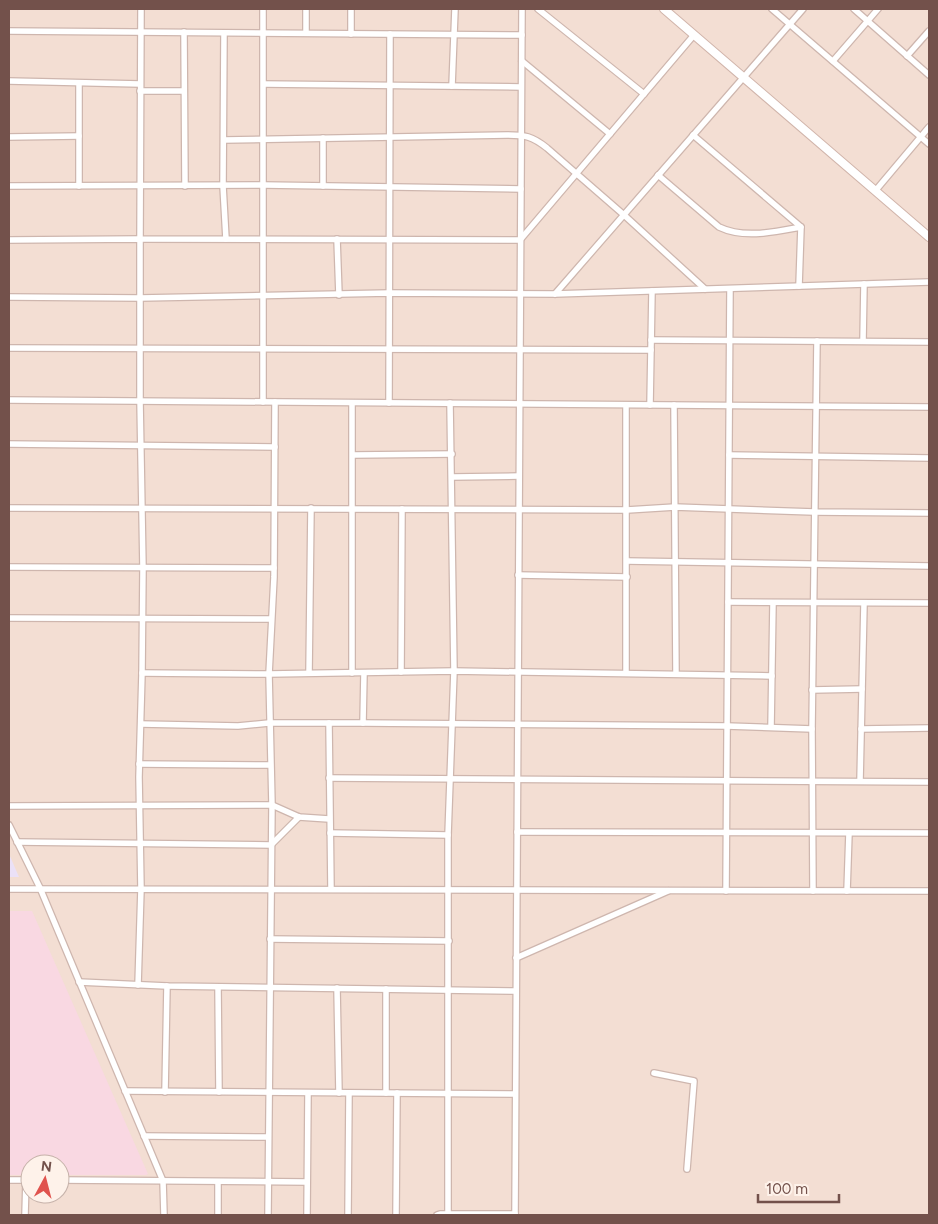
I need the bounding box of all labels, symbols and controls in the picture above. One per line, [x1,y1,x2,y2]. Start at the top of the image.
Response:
north arrow [20,1154,70,1204]
text: N [40,1157,53,1176]
scale bar [758,1172,839,1204]
text: 100 m [766,1180,808,1198]

